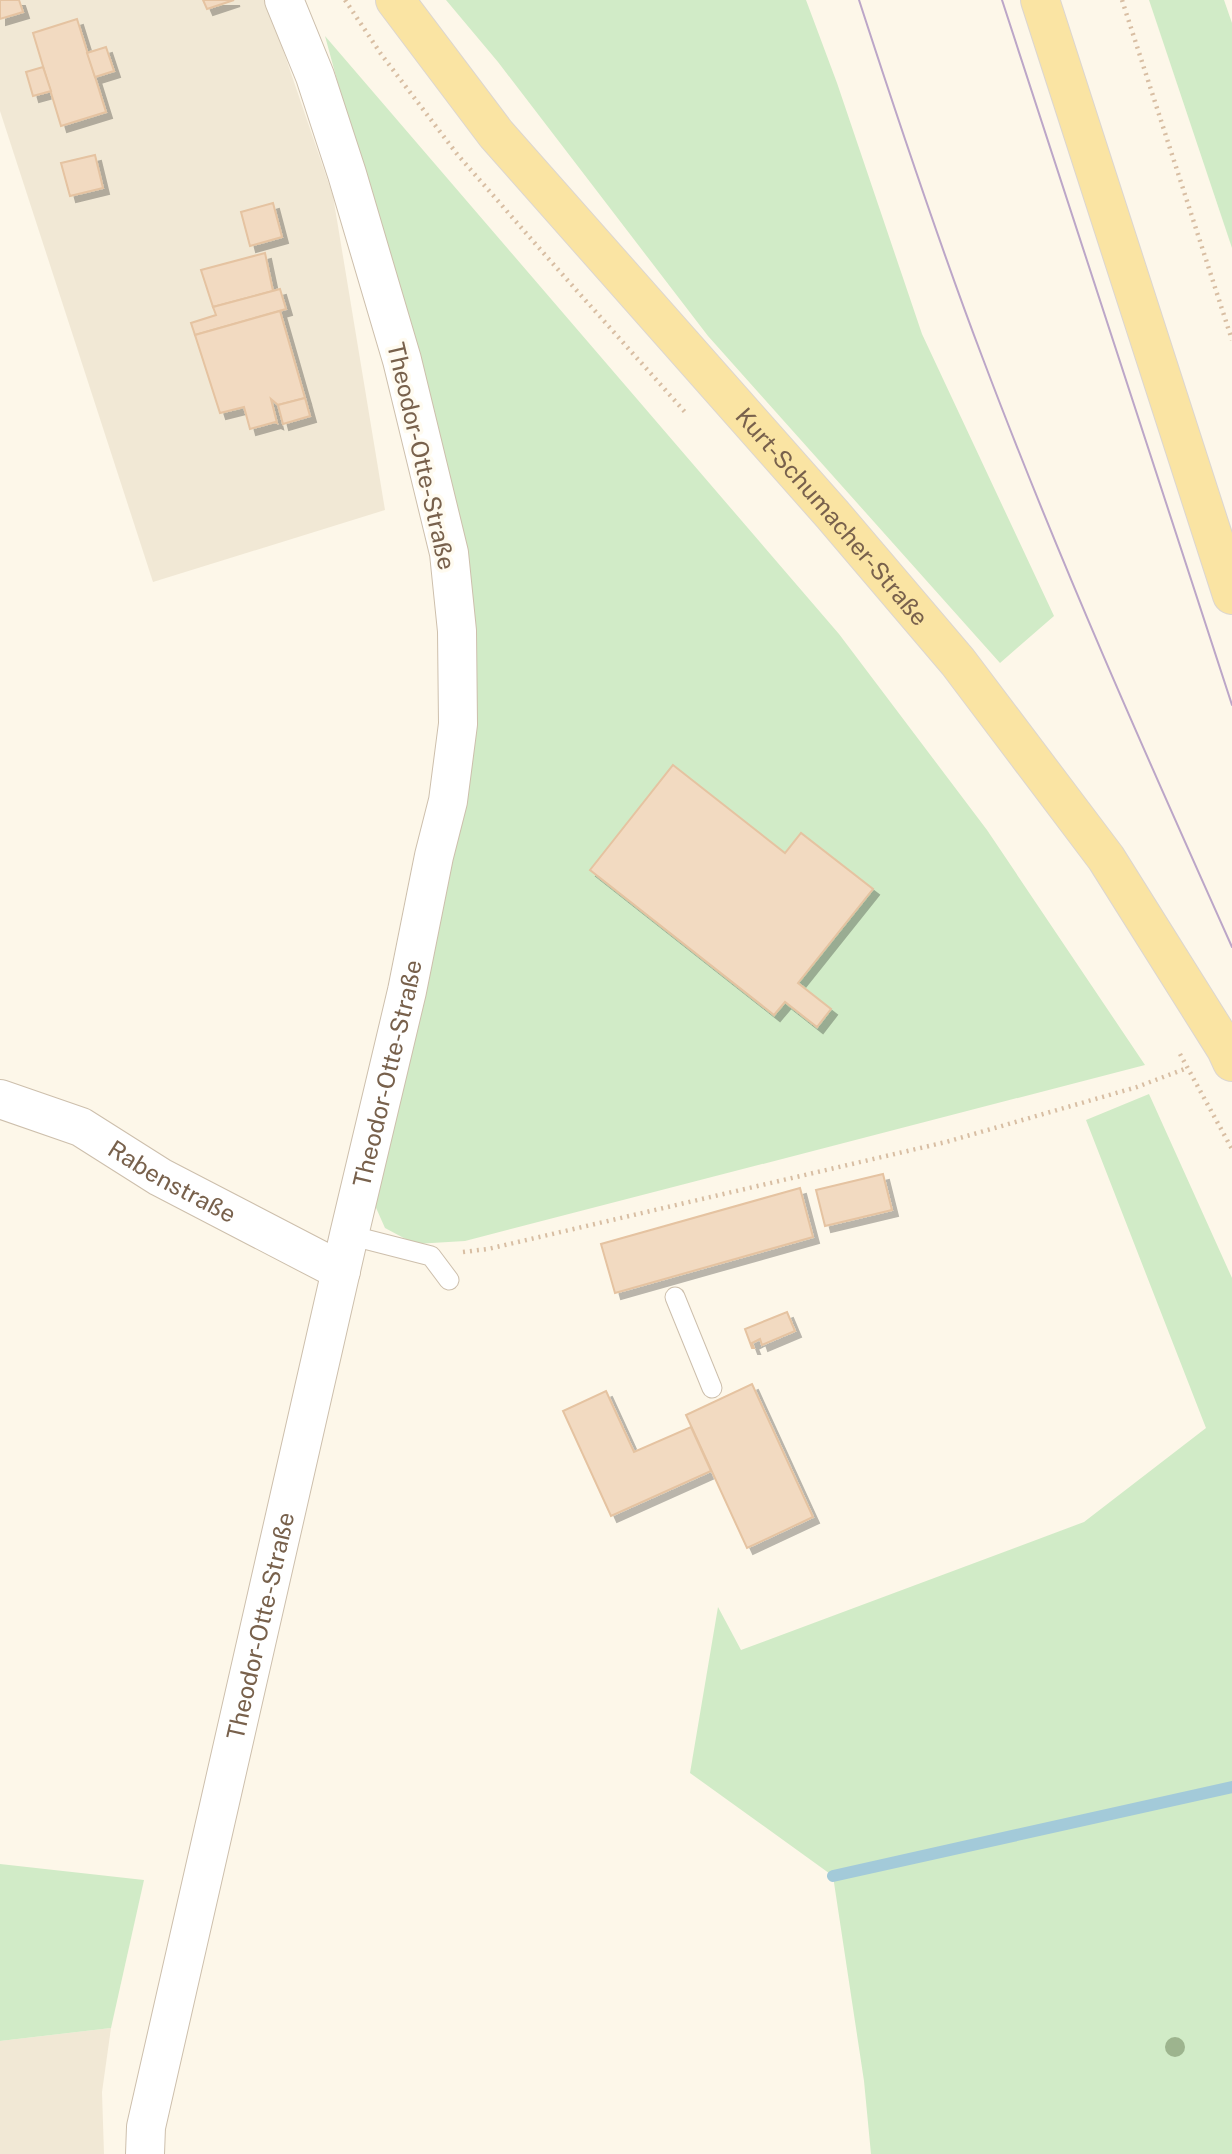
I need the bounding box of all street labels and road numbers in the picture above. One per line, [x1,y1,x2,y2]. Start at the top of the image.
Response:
street label: Theodor-Otte-Straße [382,340,462,572]
street label: Kurt-Schumacher-Straße [730,402,934,631]
street label: Theodor-Otte-Straße [347,957,427,1190]
street label: Rabenstraße [103,1134,241,1228]
street label: Theodor-Otte-Straße [221,1509,299,1742]

